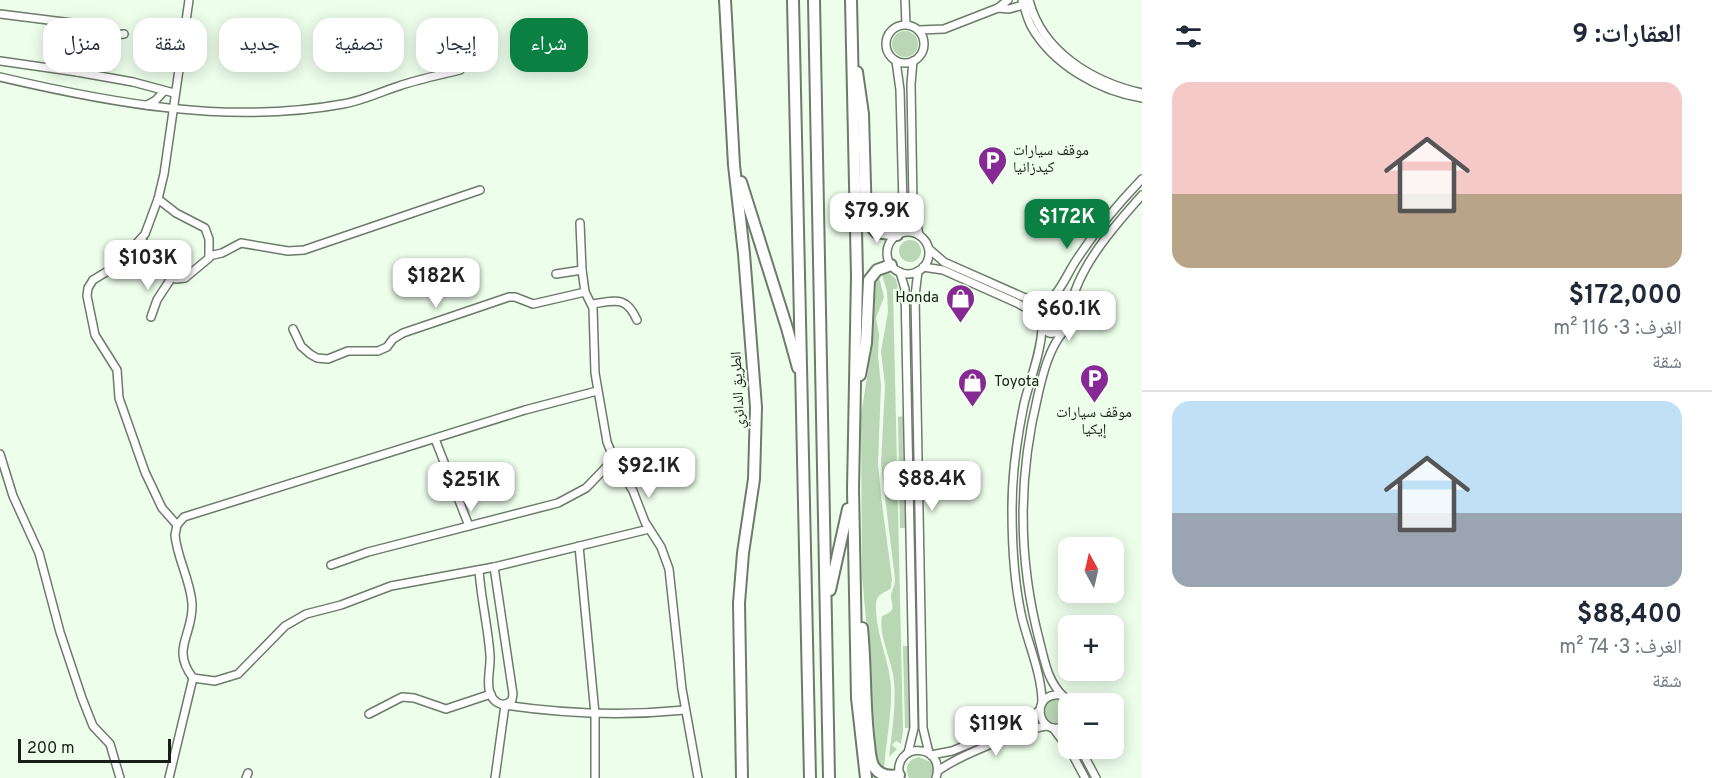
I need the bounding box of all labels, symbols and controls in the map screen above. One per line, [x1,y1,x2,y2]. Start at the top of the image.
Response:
chip: منزل [43,18,121,72]
chip: شقة [133,18,207,72]
chip: جديد [219,18,301,72]
chip: تصفية [313,18,404,72]
chip: إيجار [416,18,498,72]
chip: شراء [510,18,588,72]
text: العقارات: 9 [1572,19,1682,52]
icon: filters [1172,20,1205,53]
icon: home [1373,121,1481,229]
place label: موقف سيارات كيدزانيا [1013,142,1089,178]
parking icon: موقف سيارات كيدزانيا [976,144,1008,186]
pin: $79.9K [828,193,926,244]
text: $79.9K [844,199,910,225]
pin: $172K [1025,199,1109,250]
text: $172K [1039,205,1095,231]
pin: $103K [106,240,190,291]
text: $103K [118,246,178,272]
pin: $182K [394,258,478,309]
text: $182K [407,264,465,290]
text: $172,000 [1569,280,1682,313]
shop icon: Honda [944,282,976,324]
place label: Honda [895,289,939,308]
pin: $60.1K [1020,291,1118,342]
text: $60.1K [1037,297,1101,323]
text: الغرف: 3 · 116 m² [1553,316,1682,342]
text: شقة [1652,350,1682,376]
street label: الطريق الدائري [727,351,751,429]
parking icon: موقف سيارات إيكيا [1078,362,1110,404]
shop icon: Toyota [957,366,989,408]
place label: Toyota [994,373,1039,392]
place label: موقف سيارات إيكيا [1056,404,1132,440]
icon: home [1373,440,1481,548]
pin: $92.1K [600,448,698,499]
text: $92.1K [617,454,681,480]
pin: $88.4K [883,461,981,512]
pin: $251K [429,462,513,513]
text: $88.4K [898,467,966,493]
text: $251K [442,468,500,494]
north arrow [1058,537,1124,603]
map controls [1058,537,1124,759]
text: $88,400 [1577,599,1682,632]
button: + [1058,615,1124,681]
text: الغرف: 3 · 74 m² [1559,635,1682,661]
text: شقة [1652,669,1682,695]
button: − [1058,693,1124,759]
pin: $119K [954,706,1038,757]
text: $119K [969,712,1023,738]
scale bar [18,736,171,764]
text: 200 m [27,739,75,759]

